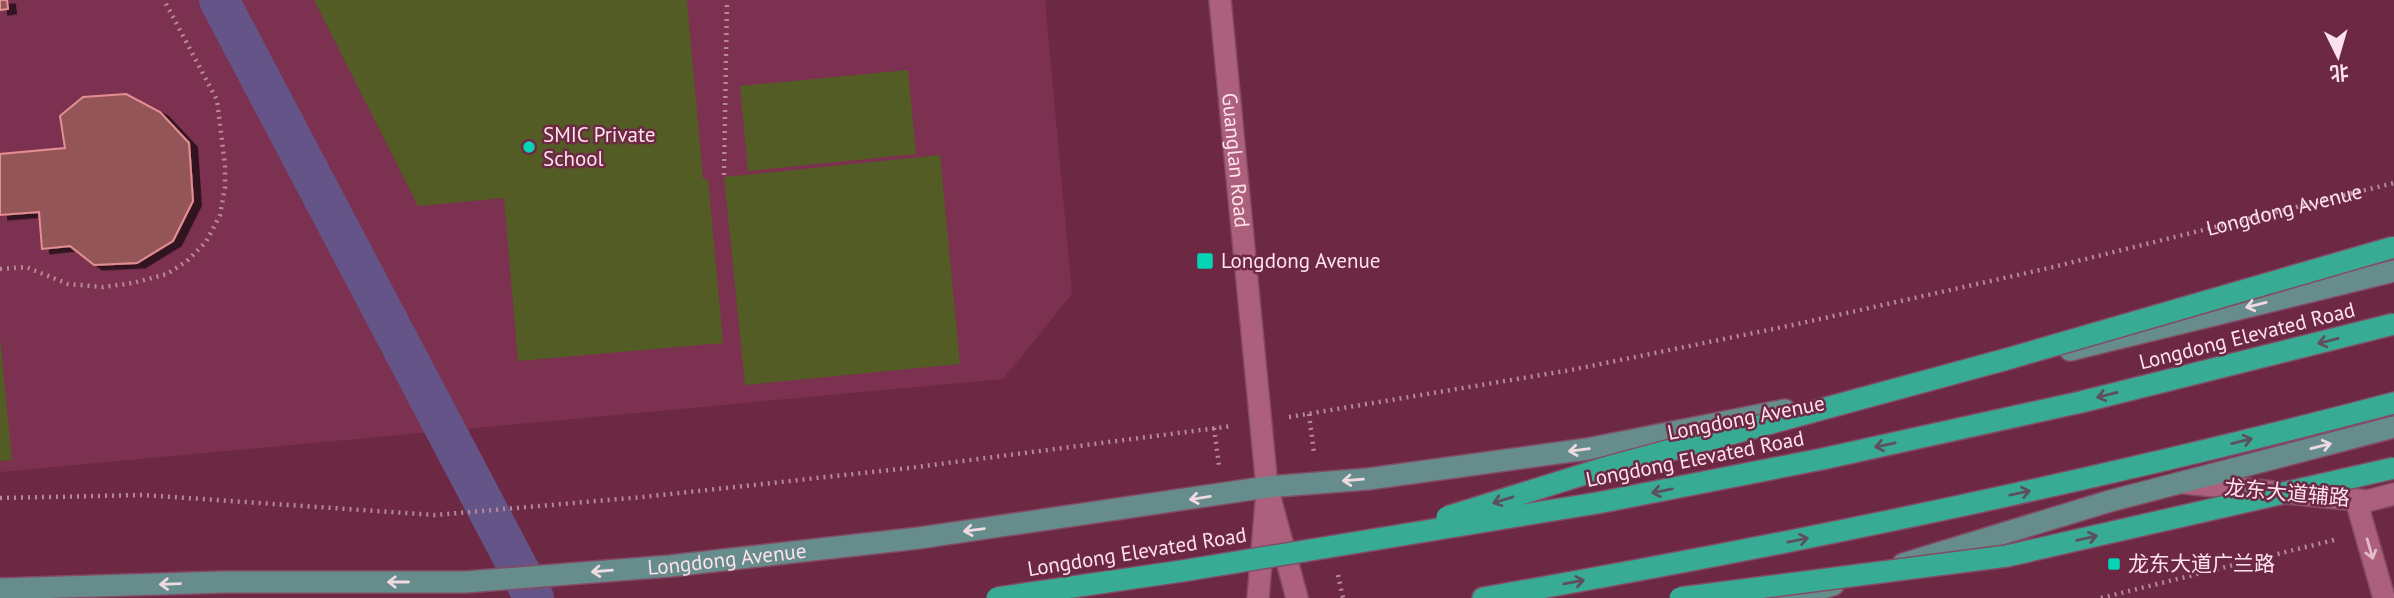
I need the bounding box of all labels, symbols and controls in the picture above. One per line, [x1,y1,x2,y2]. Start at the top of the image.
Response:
north arrow [2303,21,2373,91]
text: 北 [2329,60,2350,86]
street label: Guanglan Road [1216,91,1256,229]
place label: SMIC Private School [543,121,656,172]
marker: SMIC Private School [521,139,537,155]
street label: Longdong Avenue [2203,177,2365,242]
place label: Longdong Avenue [1221,247,1380,274]
marker: Longdong Avenue [1195,251,1215,271]
street label: Longdong Elevated Road [2136,296,2358,375]
one-way arrow [2246,300,2268,313]
one-way arrow [2317,335,2340,349]
street label: Longdong Avenue [1665,389,1827,446]
one-way arrow [2096,389,2119,402]
street label: Longdong Elevated Road [1584,424,1806,493]
one-way arrow [2230,434,2253,447]
one-way arrow [1874,438,1897,452]
one-way arrow [2309,439,2332,452]
one-way arrow [1568,443,1591,456]
one-way arrow [1343,474,1365,487]
street label: 龙东大道辅路 [2223,474,2351,511]
one-way arrow [1651,484,1674,498]
one-way arrow [2008,485,2031,499]
one-way arrow [1189,491,1211,504]
one-way arrow [1493,494,1515,507]
street label: Longdong Elevated Road [1025,521,1248,582]
one-way arrow [964,524,986,537]
one-way arrow [2075,531,2098,544]
one-way arrow [1786,533,1809,546]
street label: Longdong Avenue [646,537,808,581]
one-way arrow [2365,538,2378,560]
place label: 龙东大道广兰路 [2128,550,2275,577]
marker: 龙东大道广兰路 [2106,556,2122,572]
one-way arrow [592,565,614,578]
one-way arrow [387,575,410,589]
one-way arrow [1562,575,1585,588]
one-way arrow [159,577,182,591]

